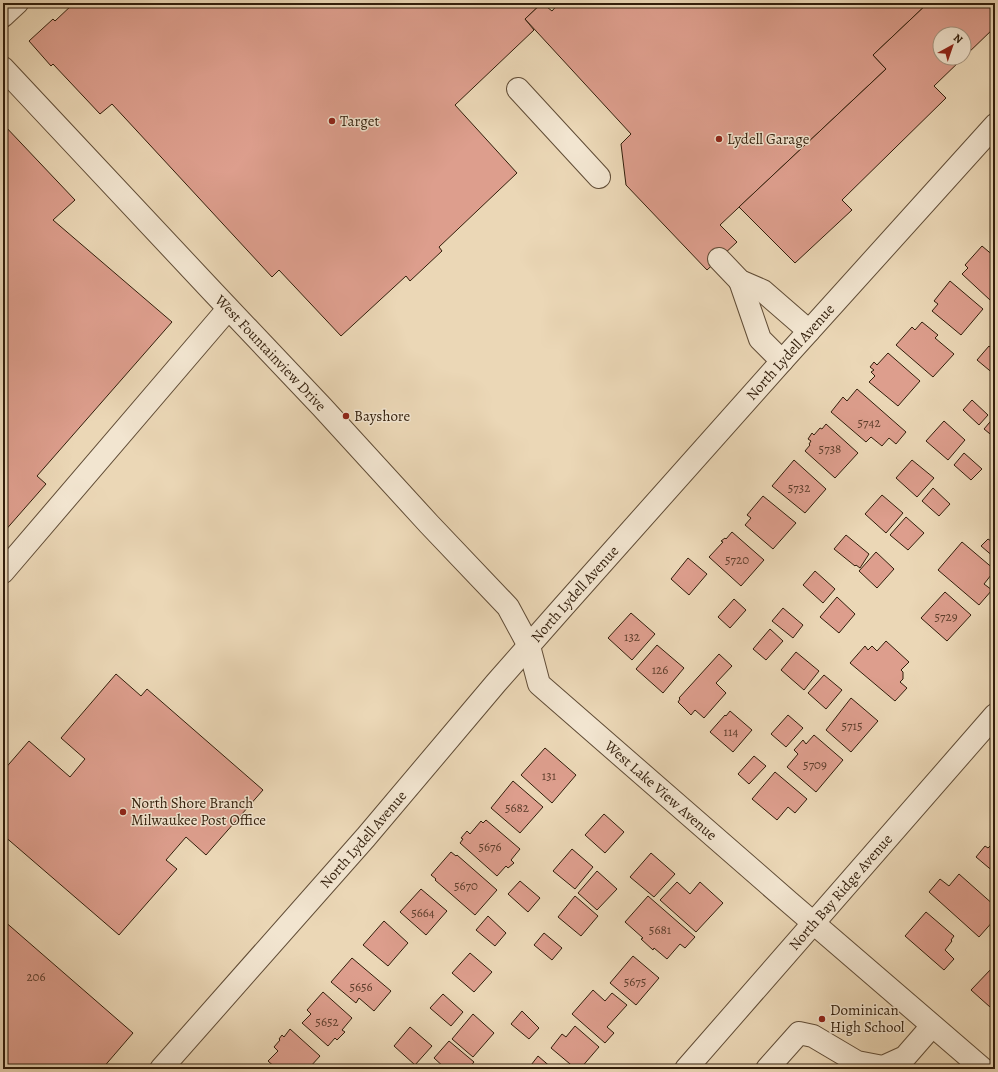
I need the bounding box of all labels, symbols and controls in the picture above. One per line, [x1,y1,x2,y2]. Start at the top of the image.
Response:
north arrow [932,26,972,66]
text: N [950,30,966,47]
place label: Target [340,111,379,131]
marker: Target [327,116,337,126]
place label: Lydell Garage [727,129,810,149]
marker: Lydell Garage [714,134,724,144]
street label: West Fountainview Drive [210,290,331,416]
street label: North Lydell Avenue [742,299,839,405]
place label: Bayshore [354,406,410,426]
marker: Bayshore [341,411,351,421]
house number: 5742 [857,414,881,431]
house number: 5738 [819,440,841,457]
house number: 5732 [788,479,810,496]
street label: North Lydell Avenue [526,541,623,647]
house number: 5720 [725,551,749,568]
house number: 5729 [934,608,958,625]
house number: 132 [624,628,640,645]
house number: 126 [652,661,668,678]
house number: 5715 [841,717,863,734]
house number: 114 [724,723,739,740]
street label: West Lake View Avenue [600,735,722,845]
house number: 5709 [803,756,827,773]
house number: 131 [542,767,557,784]
street label: North Lydell Avenue [315,786,411,893]
place label: North Shore Branch Milwaukee Post Office [131,793,266,830]
house number: 5682 [505,799,529,816]
marker: North Shore Branch Milwaukee Post Office [118,807,128,817]
street label: North Bay Ridge Avenue [784,829,897,954]
house number: 5676 [478,838,502,855]
house number: 5670 [454,877,478,894]
house number: 5664 [411,904,435,921]
house number: 5681 [649,921,672,938]
house number: 206 [26,968,46,985]
house number: 5675 [624,973,646,990]
house number: 5656 [349,978,373,995]
place label: Dominican High School [830,1000,905,1037]
house number: 5652 [315,1013,339,1030]
marker: Dominican High School [817,1014,827,1024]

